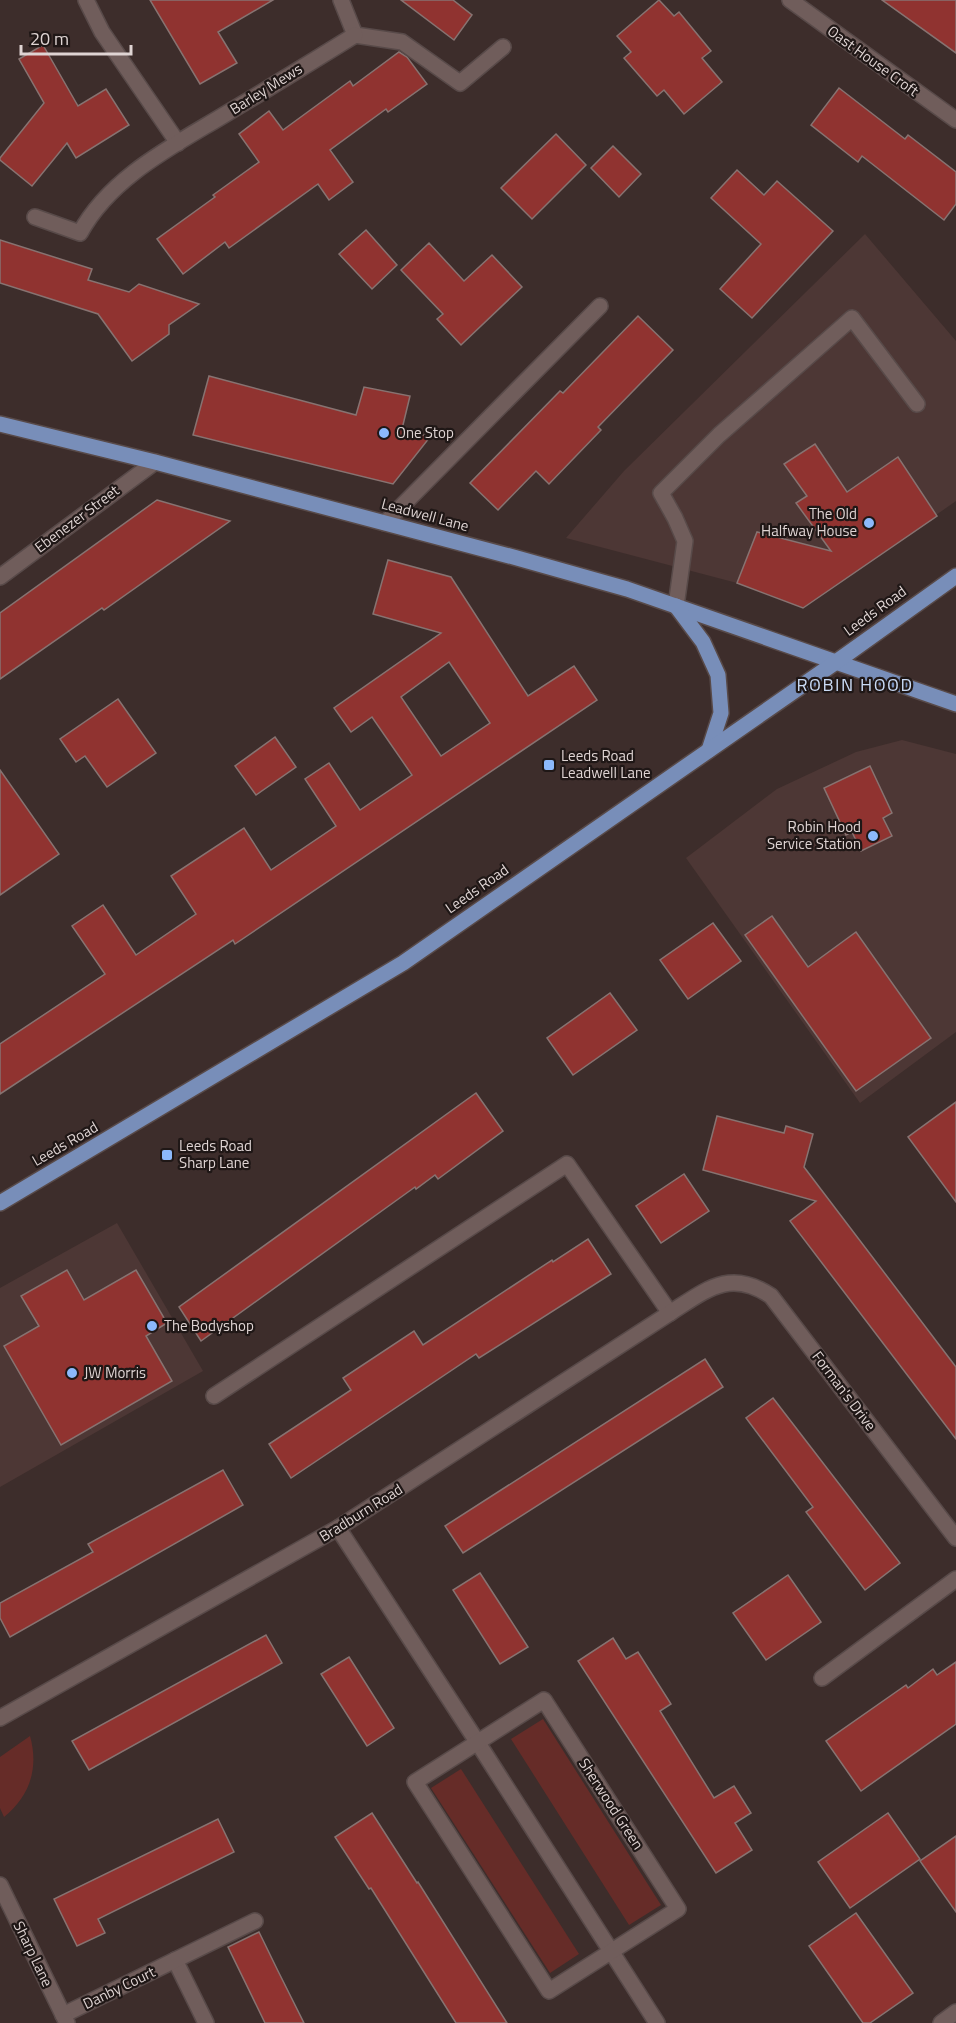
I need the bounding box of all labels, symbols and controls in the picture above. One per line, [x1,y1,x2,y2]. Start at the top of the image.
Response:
scale bar [21,18,130,56]
street label: Oast House Croft [823,20,924,102]
text: 20 m [30,25,69,52]
street label: Barley Mews [225,57,307,120]
place label: One Stop [396,421,454,444]
marker: One Stop [377,426,391,440]
street label: Ebenezer Street [29,479,125,558]
street label: Leadwell Lane [379,492,471,537]
place label: The Old Halfway House [761,502,857,542]
marker: The Old Halfway House [862,516,876,530]
street label: Leeds Road [838,580,911,641]
district label: ROBIN HOOD [796,671,914,698]
place label: Leeds Road Leadwell Lane [561,744,651,784]
marker: Leeds Road Leadwell Lane [542,758,556,772]
place label: Robin Hood Service Station [767,815,861,855]
marker: Robin Hood Service Station [866,829,880,843]
street label: Leeds Road [440,858,513,919]
street label: Leeds Road [27,1115,102,1172]
place label: Leeds Road Sharp Lane [179,1134,252,1174]
marker: Leeds Road Sharp Lane [160,1148,174,1162]
place label: The Bodyshop [164,1314,254,1337]
marker: The Bodyshop [145,1319,159,1333]
street label: Forman's Drive [807,1346,882,1435]
place label: JW Morris [84,1361,146,1384]
marker: JW Morris [65,1366,79,1380]
street label: Bradburn Road [314,1478,407,1547]
street label: Sherwood Green [573,1753,650,1854]
street label: Sharp Lane [8,1917,59,1990]
street label: Danby Court [79,1960,159,2015]

